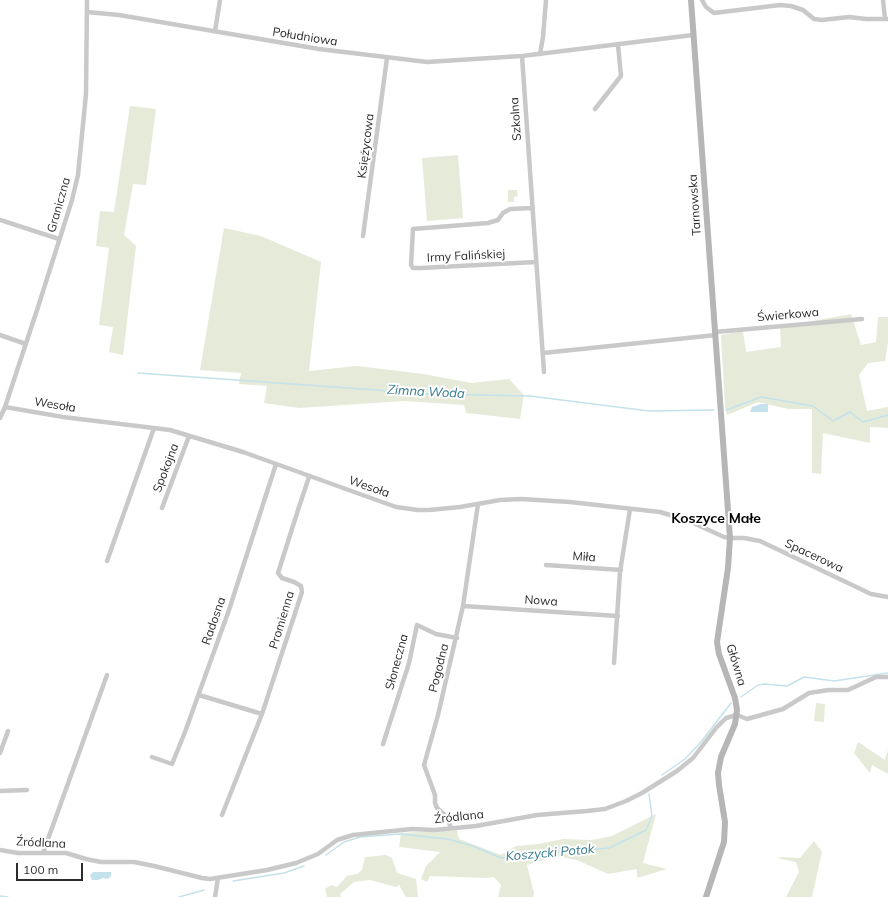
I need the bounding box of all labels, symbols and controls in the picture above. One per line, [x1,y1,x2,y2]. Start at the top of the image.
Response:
street label: Południowa [272,25,338,49]
street label: Szkolna [507,97,525,141]
street label: Księżycowa [355,113,377,179]
street label: Tarnowska [686,174,704,236]
street label: Graniczna [44,176,74,234]
street label: Irmy Falińskiej [427,247,505,265]
street label: Świerkowa [757,305,819,325]
water label: Zimna Woda [387,382,465,402]
street label: Wesoła [33,395,77,415]
street label: Spokojna [150,441,182,495]
street label: Wesoła [347,473,391,501]
district label: Koszyce Małe [671,511,761,527]
street label: Spacerowa [783,536,845,576]
street label: Miła [572,549,596,565]
street label: Promienna [266,589,298,651]
street label: Nowa [524,593,558,609]
street label: Radosna [199,595,229,647]
street label: Słoneczna [383,633,411,691]
street label: Pogodna [426,642,452,694]
street label: Główna [723,642,749,688]
street label: Źródlana [433,807,485,827]
street label: Źródlana [16,835,66,851]
water label: Koszycki Potok [505,841,595,865]
scale bar [18,855,85,881]
text: 100 m [23,862,58,877]

